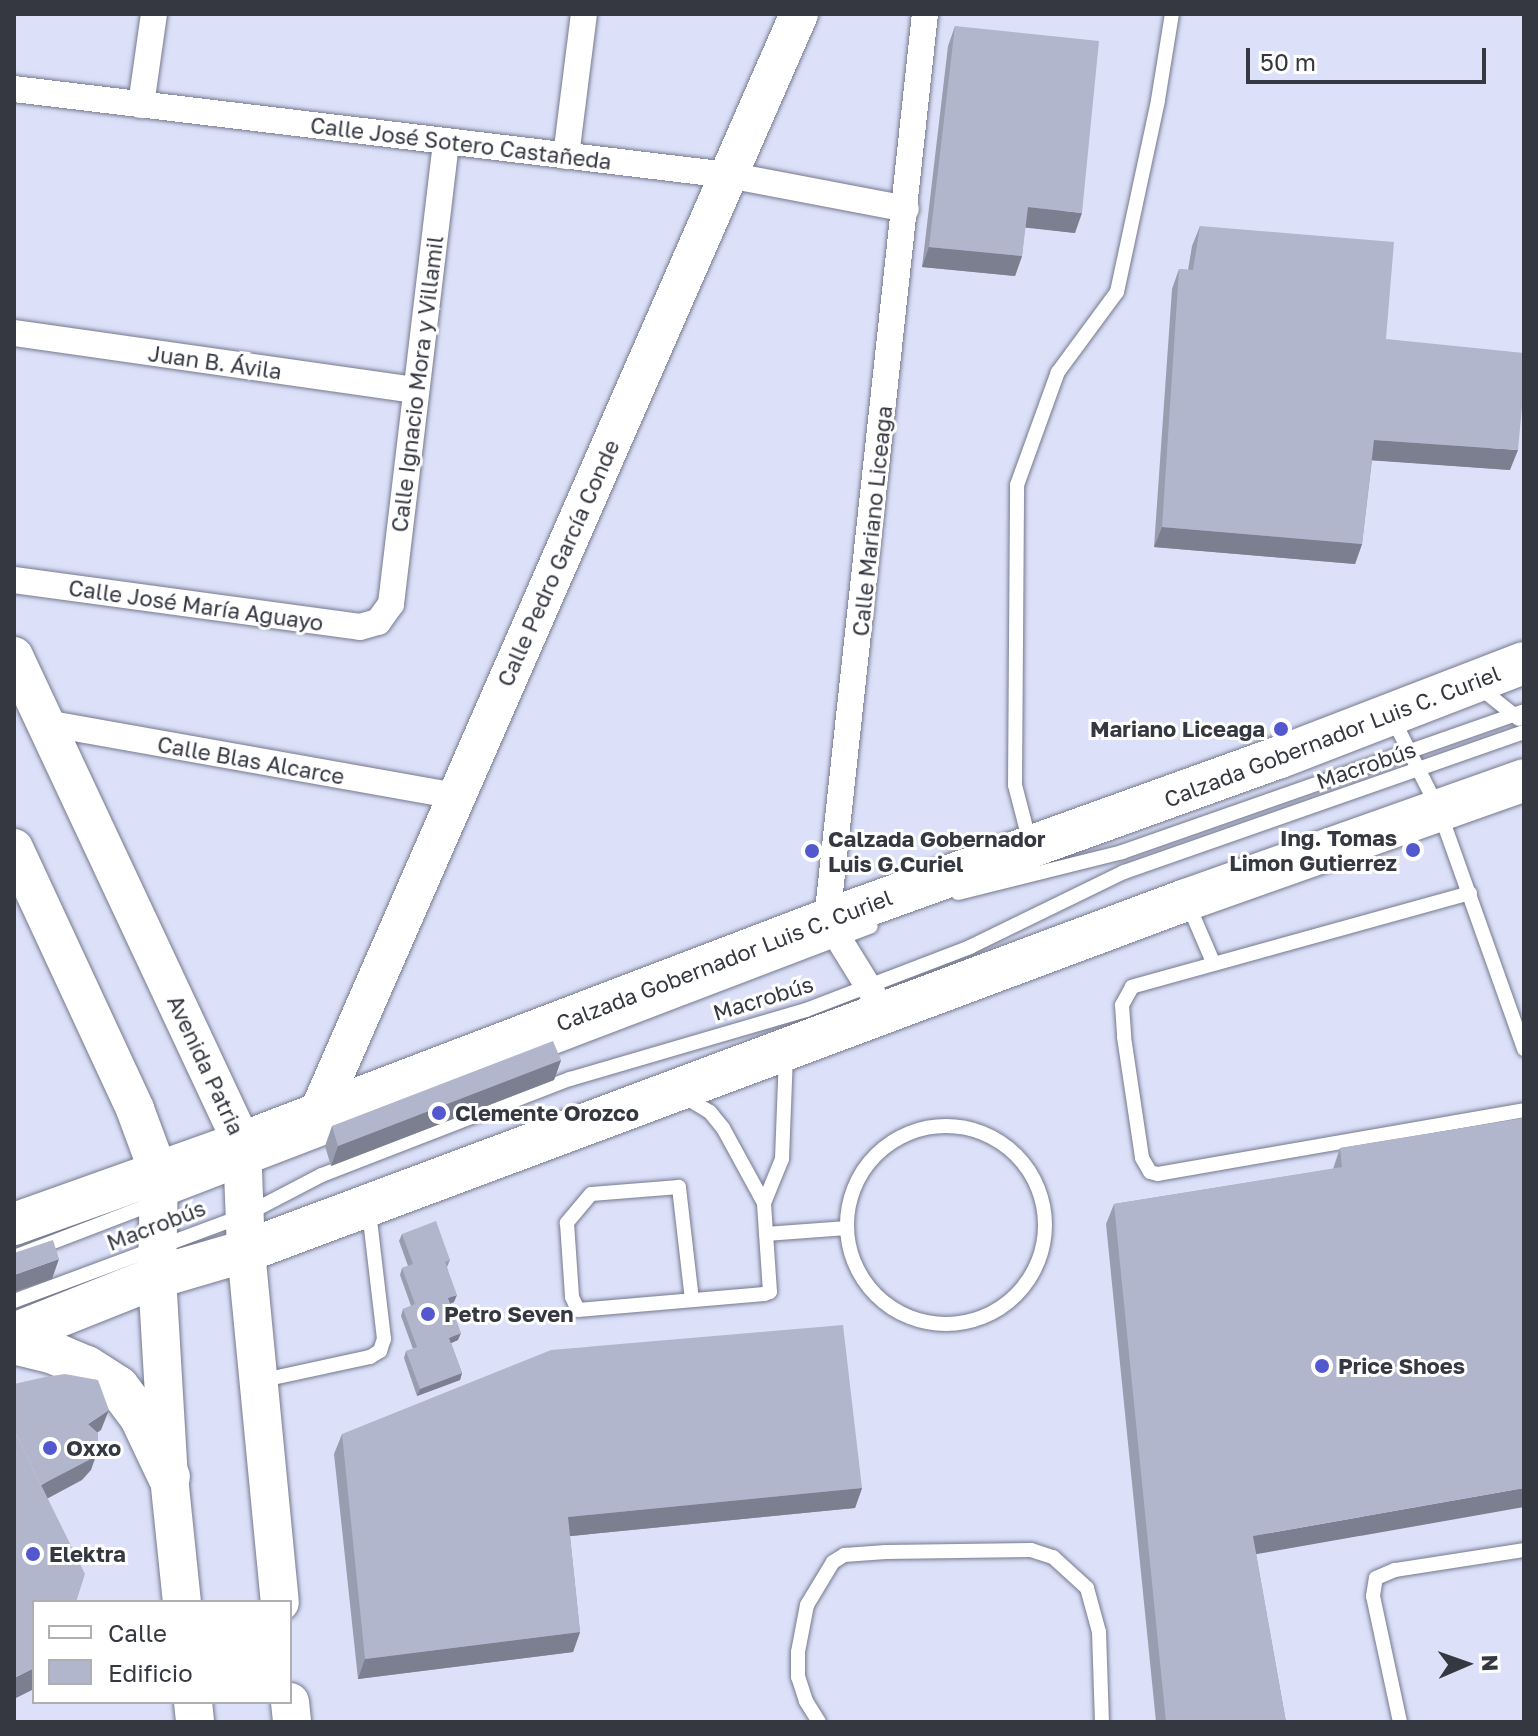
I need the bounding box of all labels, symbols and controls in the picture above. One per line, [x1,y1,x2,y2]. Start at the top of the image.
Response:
scale bar [1250,32,1490,82]
text: 50 m [1260,47,1316,76]
street label: Calle José Sotero Castañeda [309,111,613,175]
street label: Calle Ignacio Mora y Villamil [386,234,448,534]
street label: Juan B. Ávila [146,340,284,384]
street label: Calle Mariano Liceaga [847,404,897,638]
street label: Calle Pedro García Conde [492,436,624,690]
street label: Calle José María Aguayo [67,574,325,636]
street label: Calzada Gobernador Luis C. Curiel [1160,660,1504,812]
place label: Mariano Liceaga [1090,716,1265,742]
marker: Mariano Liceaga [1272,720,1290,738]
street label: Calle Blas Alcarce [155,731,347,789]
street label: Macrobús [1313,736,1419,794]
place label: Ing. Tomas Limon Gutierrez [1229,824,1397,876]
place label: Calzada Gobernador Luis G.Curiel [828,825,1046,876]
marker: Ing. Tomas Limon Gutierrez [1404,841,1422,859]
marker: Calzada Gobernador Luis G.Curiel [803,842,821,860]
street label: Calzada Gobernador Luis C. Curiel [552,884,896,1036]
street label: Macrobús [710,970,816,1026]
street label: Avenida Patria [162,991,250,1139]
place label: Clemente Orozco [455,1100,639,1126]
marker: Clemente Orozco [430,1104,448,1122]
street label: Macrobús [103,1194,209,1256]
place label: Petro Seven [444,1301,573,1327]
marker: Petro Seven [419,1305,437,1323]
place label: Price Shoes [1338,1353,1465,1379]
marker: Price Shoes [1313,1357,1331,1375]
place label: Oxxo [66,1435,121,1461]
marker: Oxxo [41,1439,59,1457]
place label: Elektra [49,1541,126,1567]
marker: Elektra [24,1545,42,1563]
legend [32,1600,292,1704]
text: Calle [108,1618,167,1647]
north arrow [1426,1624,1506,1704]
text: N [1477,1654,1504,1672]
text: Edificio [108,1658,193,1687]

